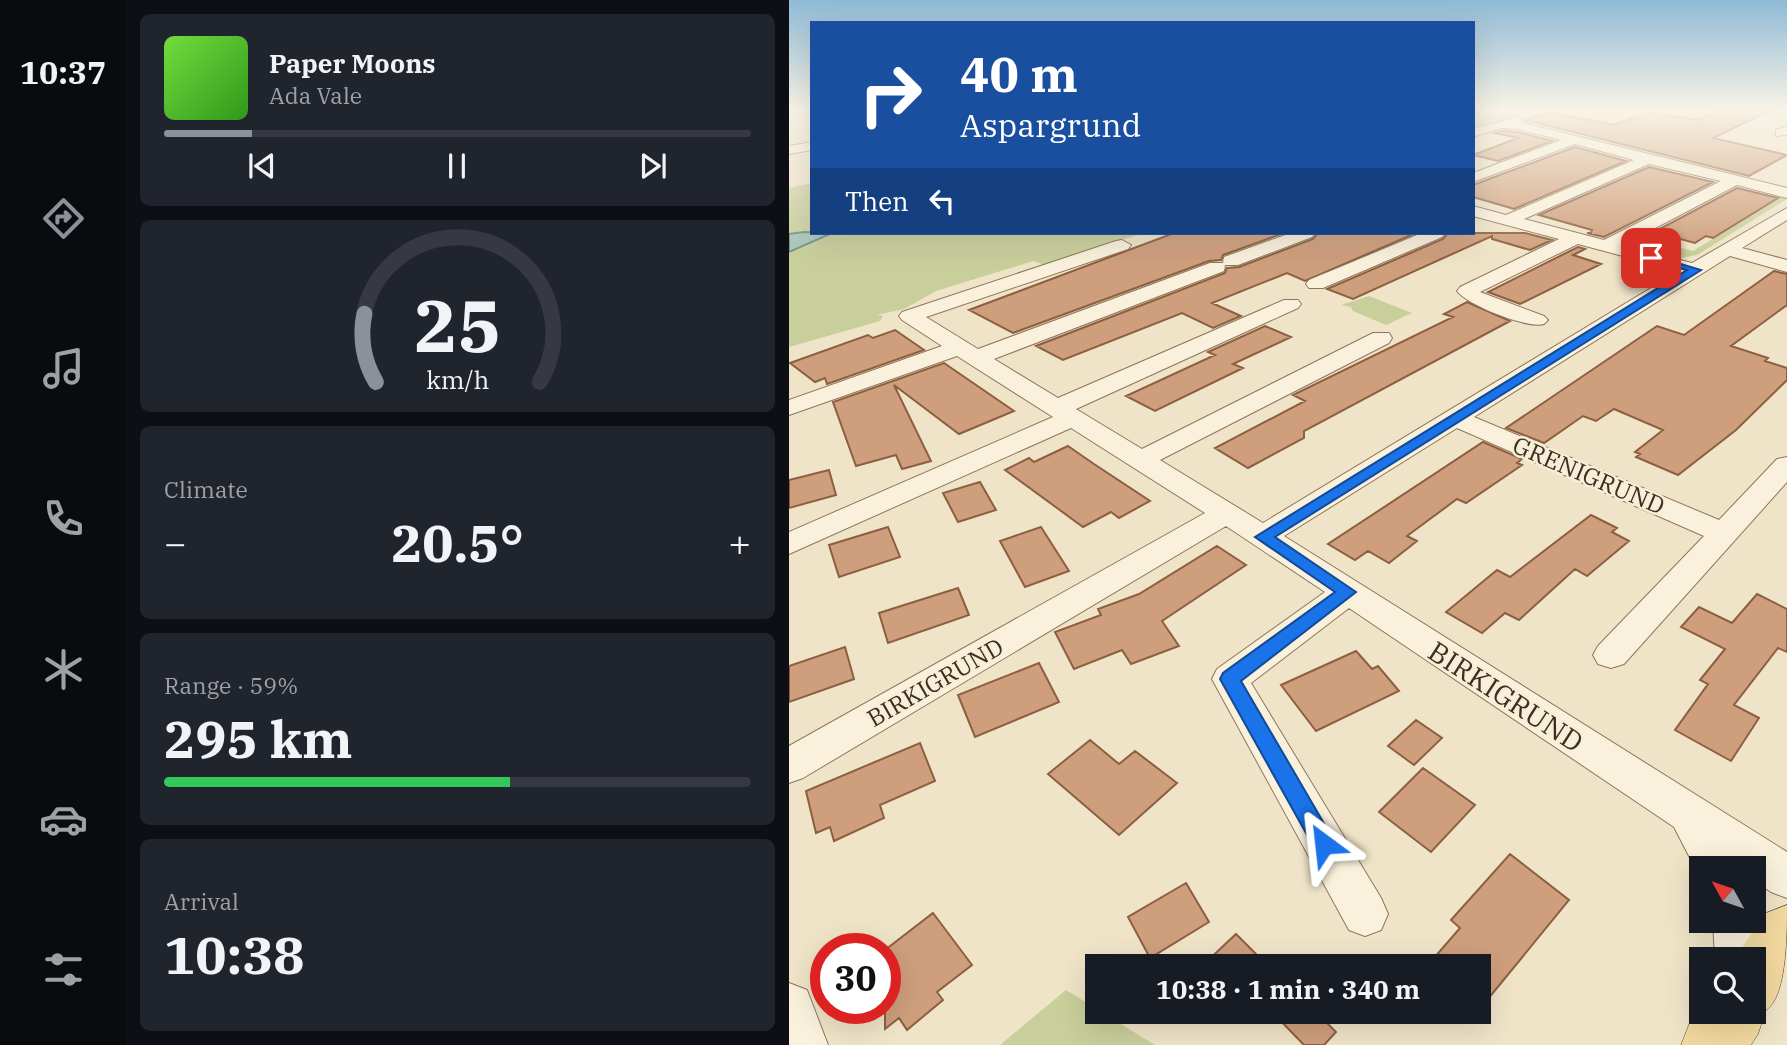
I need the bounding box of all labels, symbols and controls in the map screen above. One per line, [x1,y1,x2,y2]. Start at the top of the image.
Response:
text: 40 m [960,42,1078,105]
text: Paper Moons [269,46,436,80]
icon: right [845,49,936,140]
text: 10:37 [20,51,106,93]
text: Ada Vale [269,80,362,110]
text: Aspargrund [960,104,1141,146]
icon: previous [243,147,281,185]
icon: pause [438,147,476,185]
icon: next [634,147,672,185]
icon: left [923,182,961,220]
text: Then [845,184,909,218]
icon: directions [39,194,88,243]
pin [1621,228,1681,288]
icon: arrive [1632,239,1670,277]
text: 25 [414,278,501,373]
icon: music [39,344,88,393]
text: km/h [426,363,489,396]
street label: GRENIGRUND [1508,429,1670,521]
text: Climate [164,474,248,504]
icon: phone [39,494,88,543]
text: 20.5° [391,509,524,576]
text: − [164,518,187,567]
text: + [728,518,751,567]
street label: BIRKIGRUND [861,630,1009,734]
street label: BIRKIGRUND [1421,632,1591,760]
icon: climate [39,645,88,694]
text: Range · 59% [164,670,298,700]
text: 295 km [164,705,353,772]
icon: car [39,795,88,844]
position arrow [1287,807,1361,881]
north arrow [1689,856,1765,933]
map controls [1689,856,1766,1024]
text: Arrival [164,886,239,916]
text: 10:38 [164,921,305,988]
speed limit sign: 30 [810,933,901,1024]
icon: filters [39,945,88,994]
button: search [1689,947,1766,1024]
text: 10:38 · 1 min · 340 m [1156,972,1420,1006]

